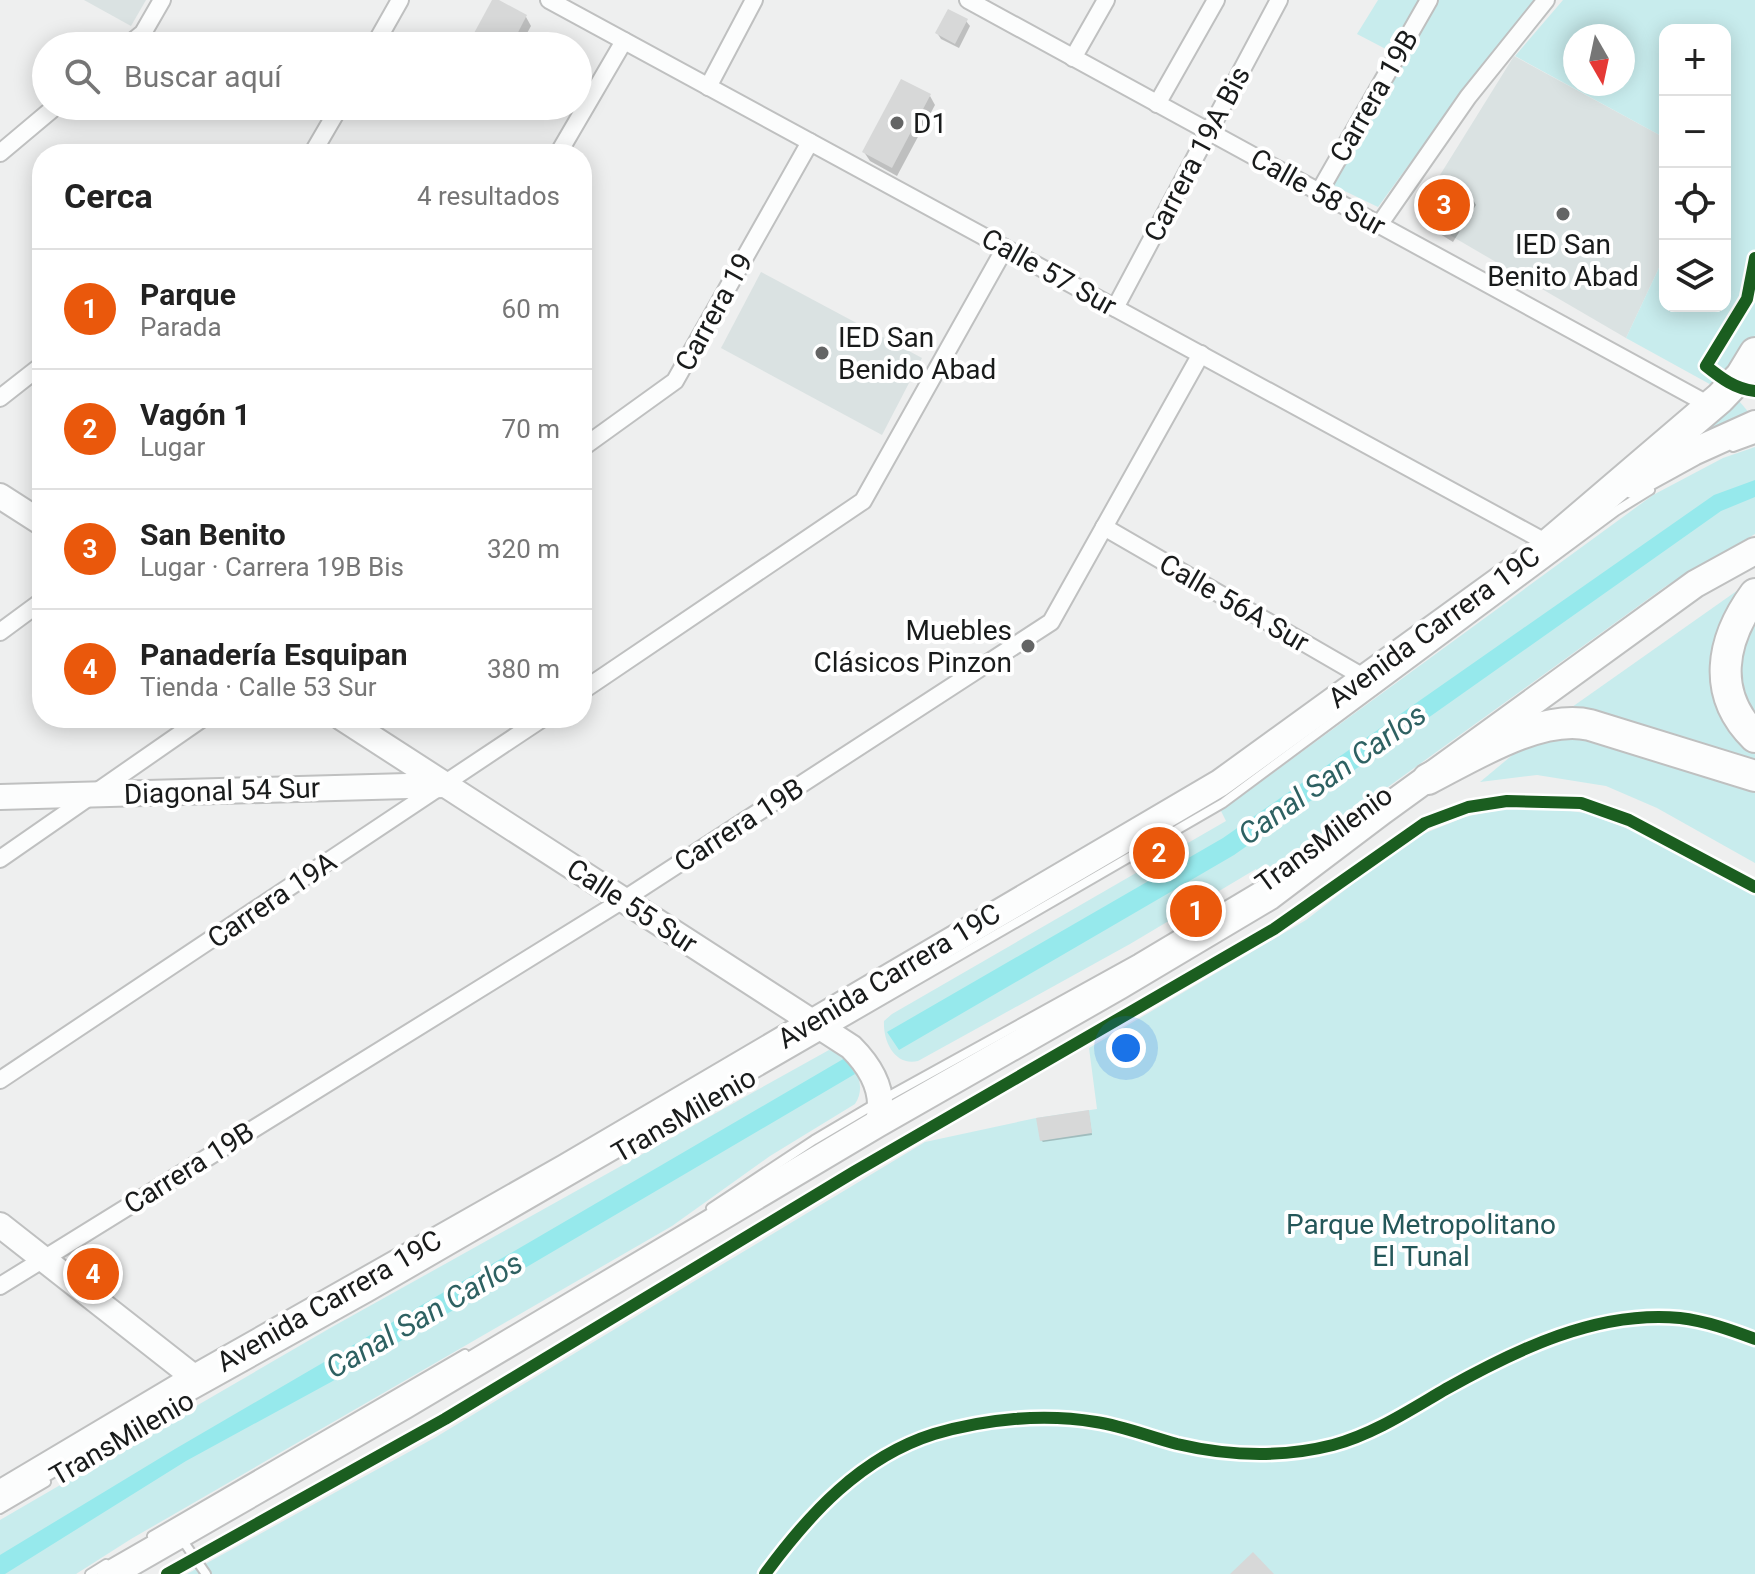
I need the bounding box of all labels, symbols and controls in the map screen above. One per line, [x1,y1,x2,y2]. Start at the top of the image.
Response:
street label: Carrera 19B [1323,24,1425,168]
north arrow [1563,24,1635,96]
map controls [1659,24,1731,312]
button: + [1659,24,1731,96]
search box [32,32,592,120]
icon: search [60,54,104,98]
text: Buscar aquí [124,59,282,94]
street label: Carrera 19A Bis [1137,61,1257,247]
button: − [1659,96,1731,168]
place label: D1 [913,107,947,140]
marker: D1 [888,114,906,132]
street label: Calle 58 Sur [1245,141,1392,243]
button: locate [1659,168,1731,240]
pin: 3 [1418,175,1470,235]
text: Cerca [64,176,153,216]
text: 4 resultados [417,181,560,211]
marker: IED San Benito Abad [1554,205,1572,223]
street label: Calle 57 Sur [976,221,1123,323]
place label: IED San Benito Abad [1487,228,1639,293]
button: layers [1659,240,1731,312]
street label: Carrera 19 [668,247,760,377]
text: Parque [140,277,236,312]
text: 1 [83,294,97,324]
text: 60 m [502,294,560,324]
text: Parada [140,312,222,342]
place label: IED San Benido Abad [838,321,996,386]
marker: IED San Benido Abad [813,344,831,362]
text: Vagón 1 [140,397,251,432]
text: 2 [83,414,97,444]
text: 70 m [502,414,560,444]
text: Lugar [140,432,205,462]
text: San Benito [140,517,286,552]
text: 3 [83,534,97,564]
text: 320 m [487,534,560,564]
street label: Avenida Carrera 19C [1322,539,1546,715]
street label: Calle 56A Sur [1153,547,1315,659]
text: Lugar · Carrera 19B Bis [140,552,404,582]
place label: Muebles Clásicos Pinzon [813,614,1012,679]
text: Panadería Esquipan [140,637,408,672]
marker: Muebles Clásicos Pinzon [1019,637,1037,655]
text: 4 [83,654,97,684]
text: 380 m [487,654,560,684]
text: Tienda · Calle 53 Sur [140,672,377,702]
water label: Canal San Carlos [1231,696,1433,852]
street label: Diagonal 54 Sur [123,771,321,811]
street label: Carrera 19B [668,771,810,879]
street label: TransMilenio [1249,778,1399,900]
pin: 2 [1133,823,1185,883]
street label: Carrera 19A [201,845,343,955]
street label: Calle 55 Sur [561,852,704,961]
pin: 1 [1170,881,1222,941]
street label: Avenida Carrera 19C [772,896,1006,1056]
your location [1106,1028,1146,1068]
street label: TransMilenio [606,1060,762,1170]
street label: Carrera 19B [118,1115,260,1221]
park label: Parque Metropolitano El Tunal [1286,1208,1556,1273]
street label: Avenida Carrera 19C [211,1223,447,1379]
pin: 4 [67,1244,119,1304]
water label: Canal San Carlos [320,1245,528,1385]
street label: TransMilenio [44,1383,200,1493]

